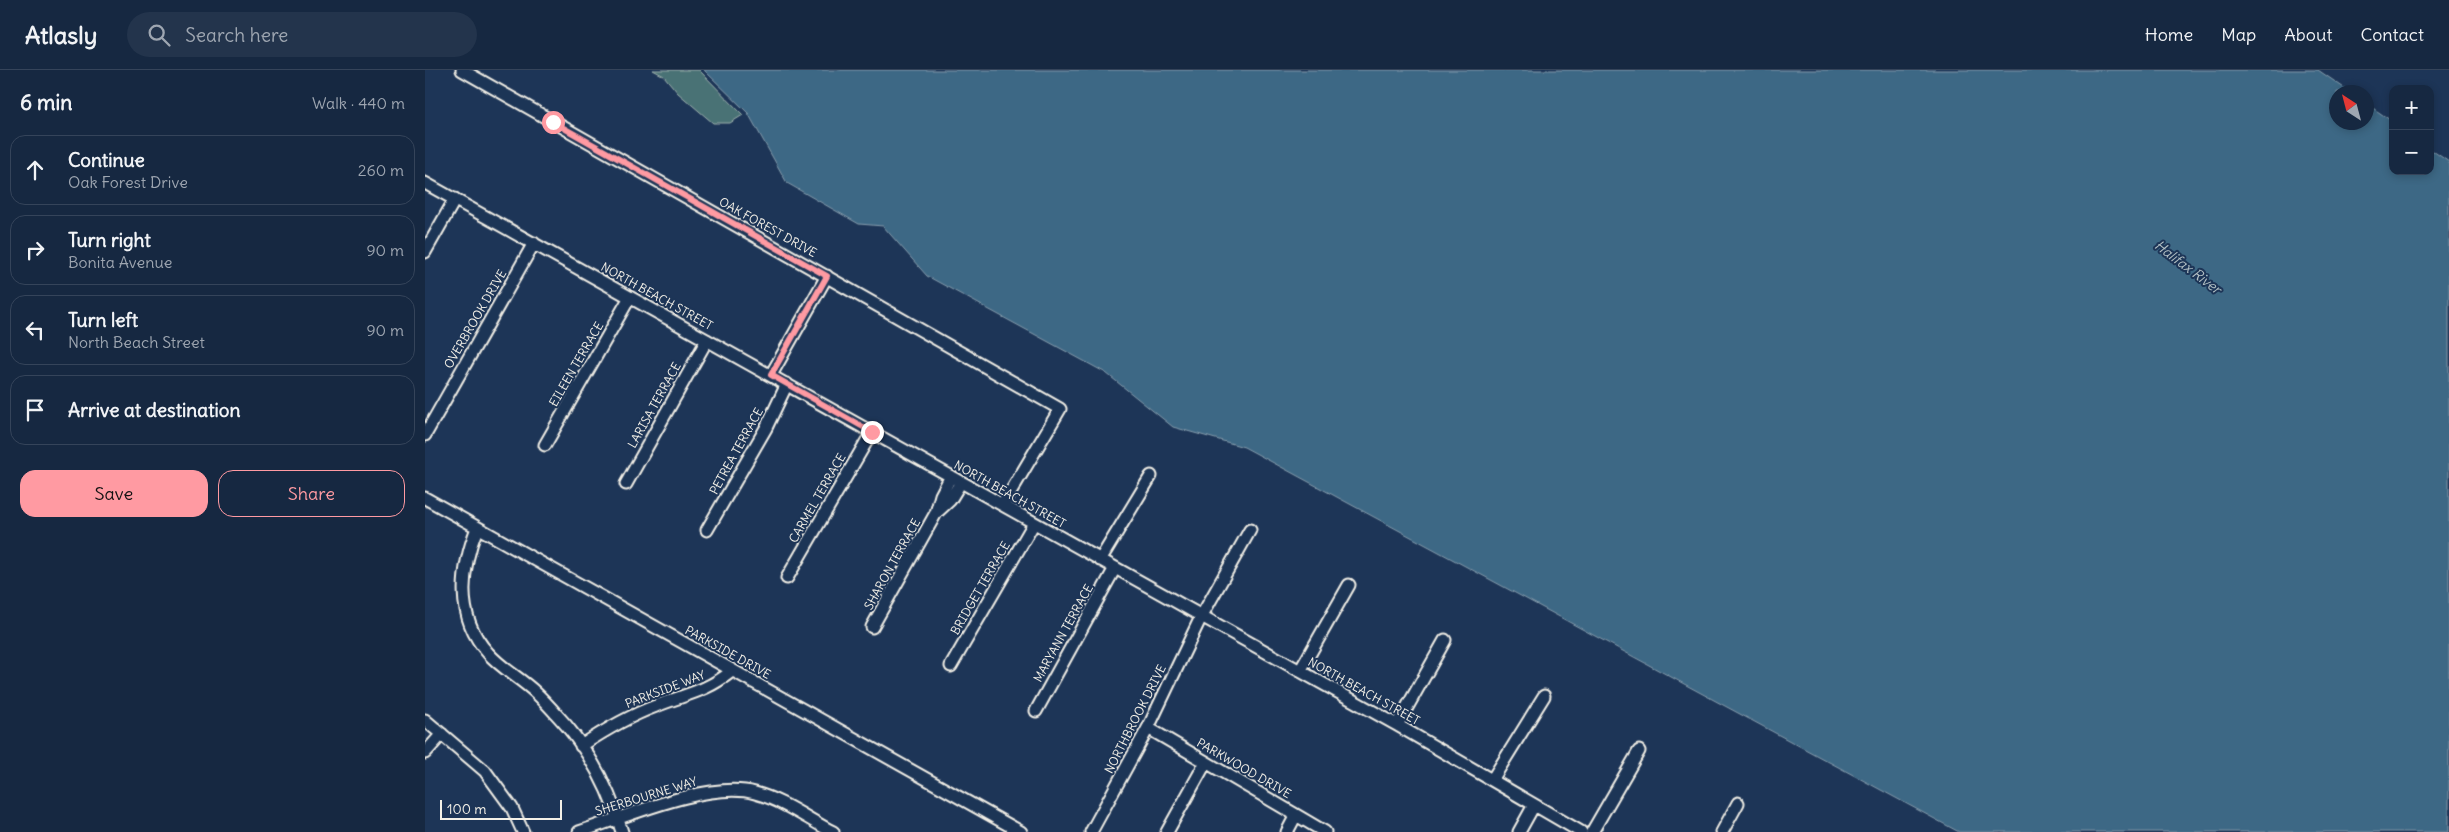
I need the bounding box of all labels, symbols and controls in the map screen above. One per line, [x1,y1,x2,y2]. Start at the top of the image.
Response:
search box [127,12,477,57]
text: Atlasly [25,20,97,50]
icon: search [145,21,173,49]
text: Search here [185,23,288,47]
text: Home [2145,23,2193,46]
text: Map [2221,23,2256,46]
text: About [2284,23,2332,46]
text: Contact [2360,23,2424,46]
north arrow [2329,85,2374,130]
map controls [2389,85,2434,175]
button: + [2389,85,2434,130]
text: 6 min [20,89,72,116]
text: Walk · 440 m [312,93,405,113]
route start [542,111,565,134]
button: − [2389,130,2434,175]
text: Continue [68,148,145,172]
icon: ahead [21,156,49,184]
text: 260 m [358,160,404,180]
text: Oak Forest Drive [68,172,188,192]
street label: OAK FOREST DRIVE [716,194,820,260]
text: Turn right [68,228,151,252]
icon: right [21,236,49,264]
water label: Halifax River [2151,236,2227,299]
text: 90 m [366,240,404,260]
text: Bonita Avenue [68,252,172,272]
street label: NORTH BEACH STREET [598,259,716,333]
street label: OVERBROOK DRIVE [441,267,509,371]
text: Turn left [68,308,138,332]
icon: left [21,316,49,344]
street label: EILEEN TERRACE [546,319,606,409]
text: 90 m [366,320,404,340]
text: North Beach Street [68,332,205,352]
street label: LARISA TERRACE [624,360,684,450]
icon: arrive [21,396,49,424]
text: Arrive at destination [68,398,241,422]
street label: PETREA TERRACE [706,405,766,497]
route end [861,421,884,444]
street label: CARMEL TERRACE [785,451,849,545]
street label: NORTH BEACH STREET [951,457,1069,531]
button: Save [20,470,208,517]
button: Share [218,470,405,517]
street label: SHARON TERRACE [861,516,923,612]
street label: BRIDGET TERRACE [947,539,1013,637]
street label: MARYANN TERRACE [1030,581,1096,685]
street label: PARKSIDE DRIVE [682,622,774,682]
street label: NORTH BEACH STREET [1305,654,1423,728]
street label: NORTHBROOK DRIVE [1101,662,1169,776]
street label: PARKSIDE WAY [623,667,707,711]
street label: PARKWOOD DRIVE [1194,735,1294,801]
street label: SHERBOURNE WAY [593,773,699,819]
scale bar [440,797,563,820]
text: 100 m [447,800,487,818]

